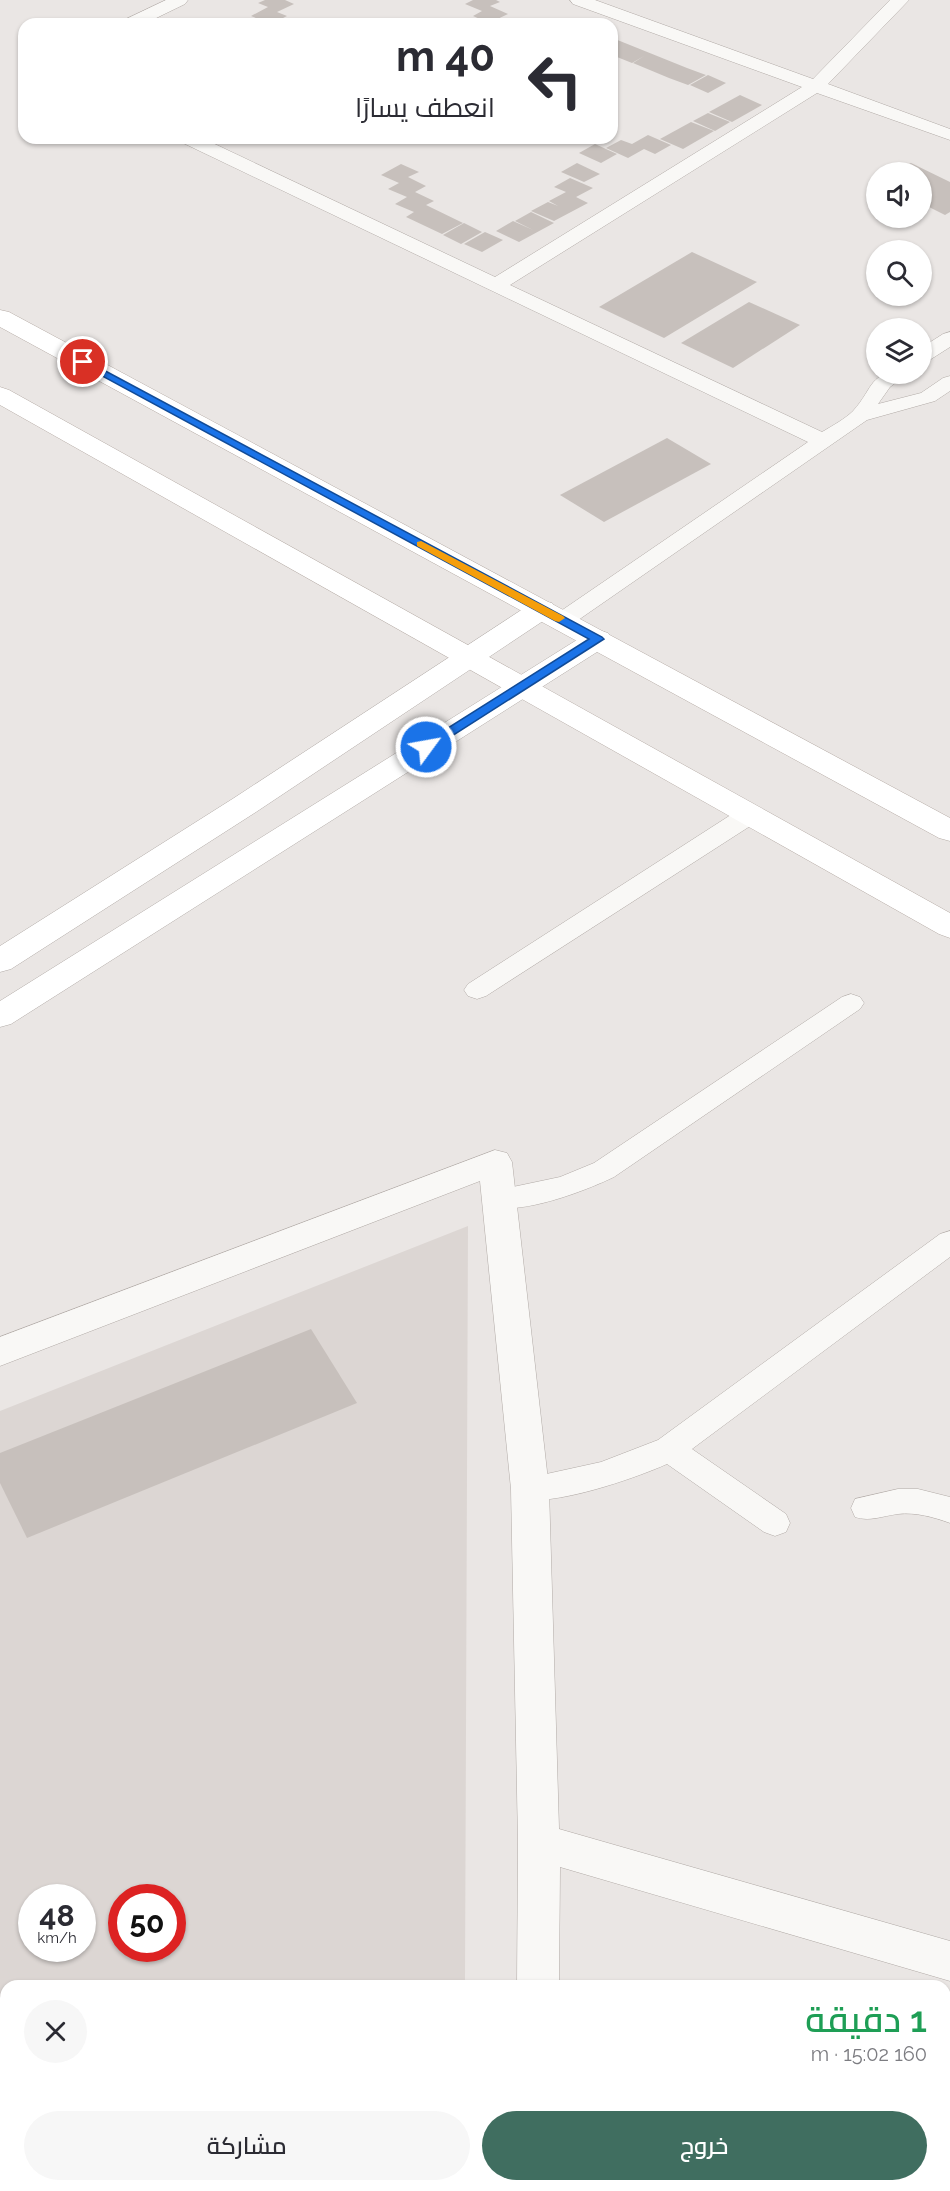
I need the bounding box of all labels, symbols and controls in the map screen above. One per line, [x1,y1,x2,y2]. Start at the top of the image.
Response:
text: 40 m [396,32,495,81]
icon: left [516,42,594,120]
text: انعطف يسارًا [355,92,495,123]
map controls [866,162,932,384]
button: sound [866,162,932,228]
button: search [866,240,932,306]
button: layers [866,318,932,384]
pin [57,336,108,387]
icon: arrive [66,345,99,378]
position arrow [394,715,458,779]
speed limit sign: 50 [108,1884,186,1962]
text: 48 [39,1898,75,1933]
text: km/h [37,1929,77,1947]
text: 1 دقيقة [805,1998,927,2040]
button: close [24,2000,87,2063]
text: 160 m · 15:02 [811,2042,927,2066]
button: مشاركة [24,2111,470,2180]
button: خروج [482,2111,927,2180]

